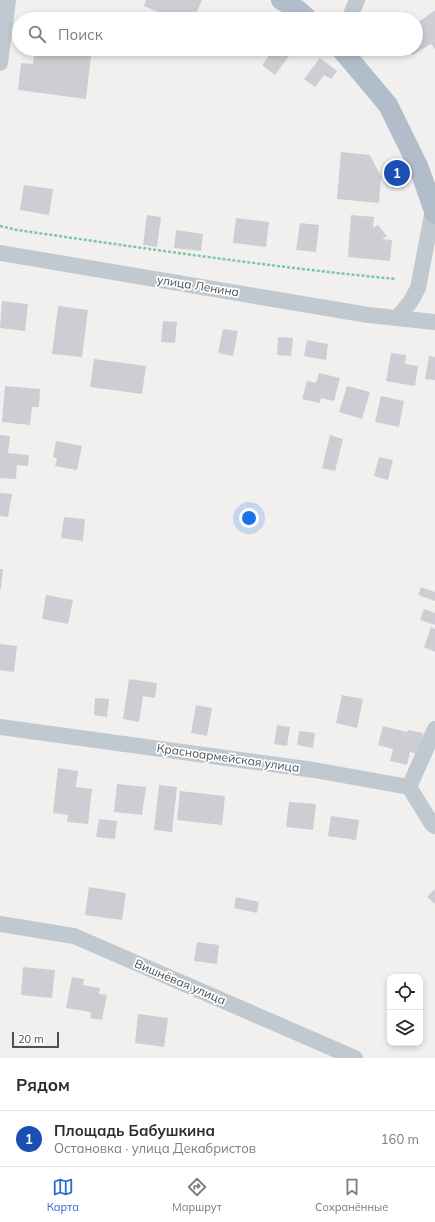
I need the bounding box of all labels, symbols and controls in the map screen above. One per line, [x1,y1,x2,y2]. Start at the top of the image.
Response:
search box [12,12,423,56]
icon: search [26,23,48,45]
text: Поиск [58,25,103,44]
pin: 1 [384,158,410,188]
street label: улица Ленина [156,272,240,299]
your location [239,508,259,528]
street label: Красноармейская улица [156,740,300,775]
street label: Вишнёвая улица [132,956,228,1008]
map controls [387,974,423,1046]
button: locate [387,974,423,1010]
button: layers [387,1010,423,1046]
scale bar [12,1030,59,1049]
text: 20 m [18,1032,44,1046]
text: Рядом [16,1074,70,1095]
text: Площадь Бабушкина [54,1121,215,1140]
text: 1 [25,1131,33,1147]
text: 160 m [381,1131,419,1147]
text: Остановка · улица Декабристов [54,1140,256,1156]
tab: Карта [47,1176,79,1214]
tab: Маршрут [172,1176,222,1214]
tab: Сохранённые [315,1176,388,1214]

